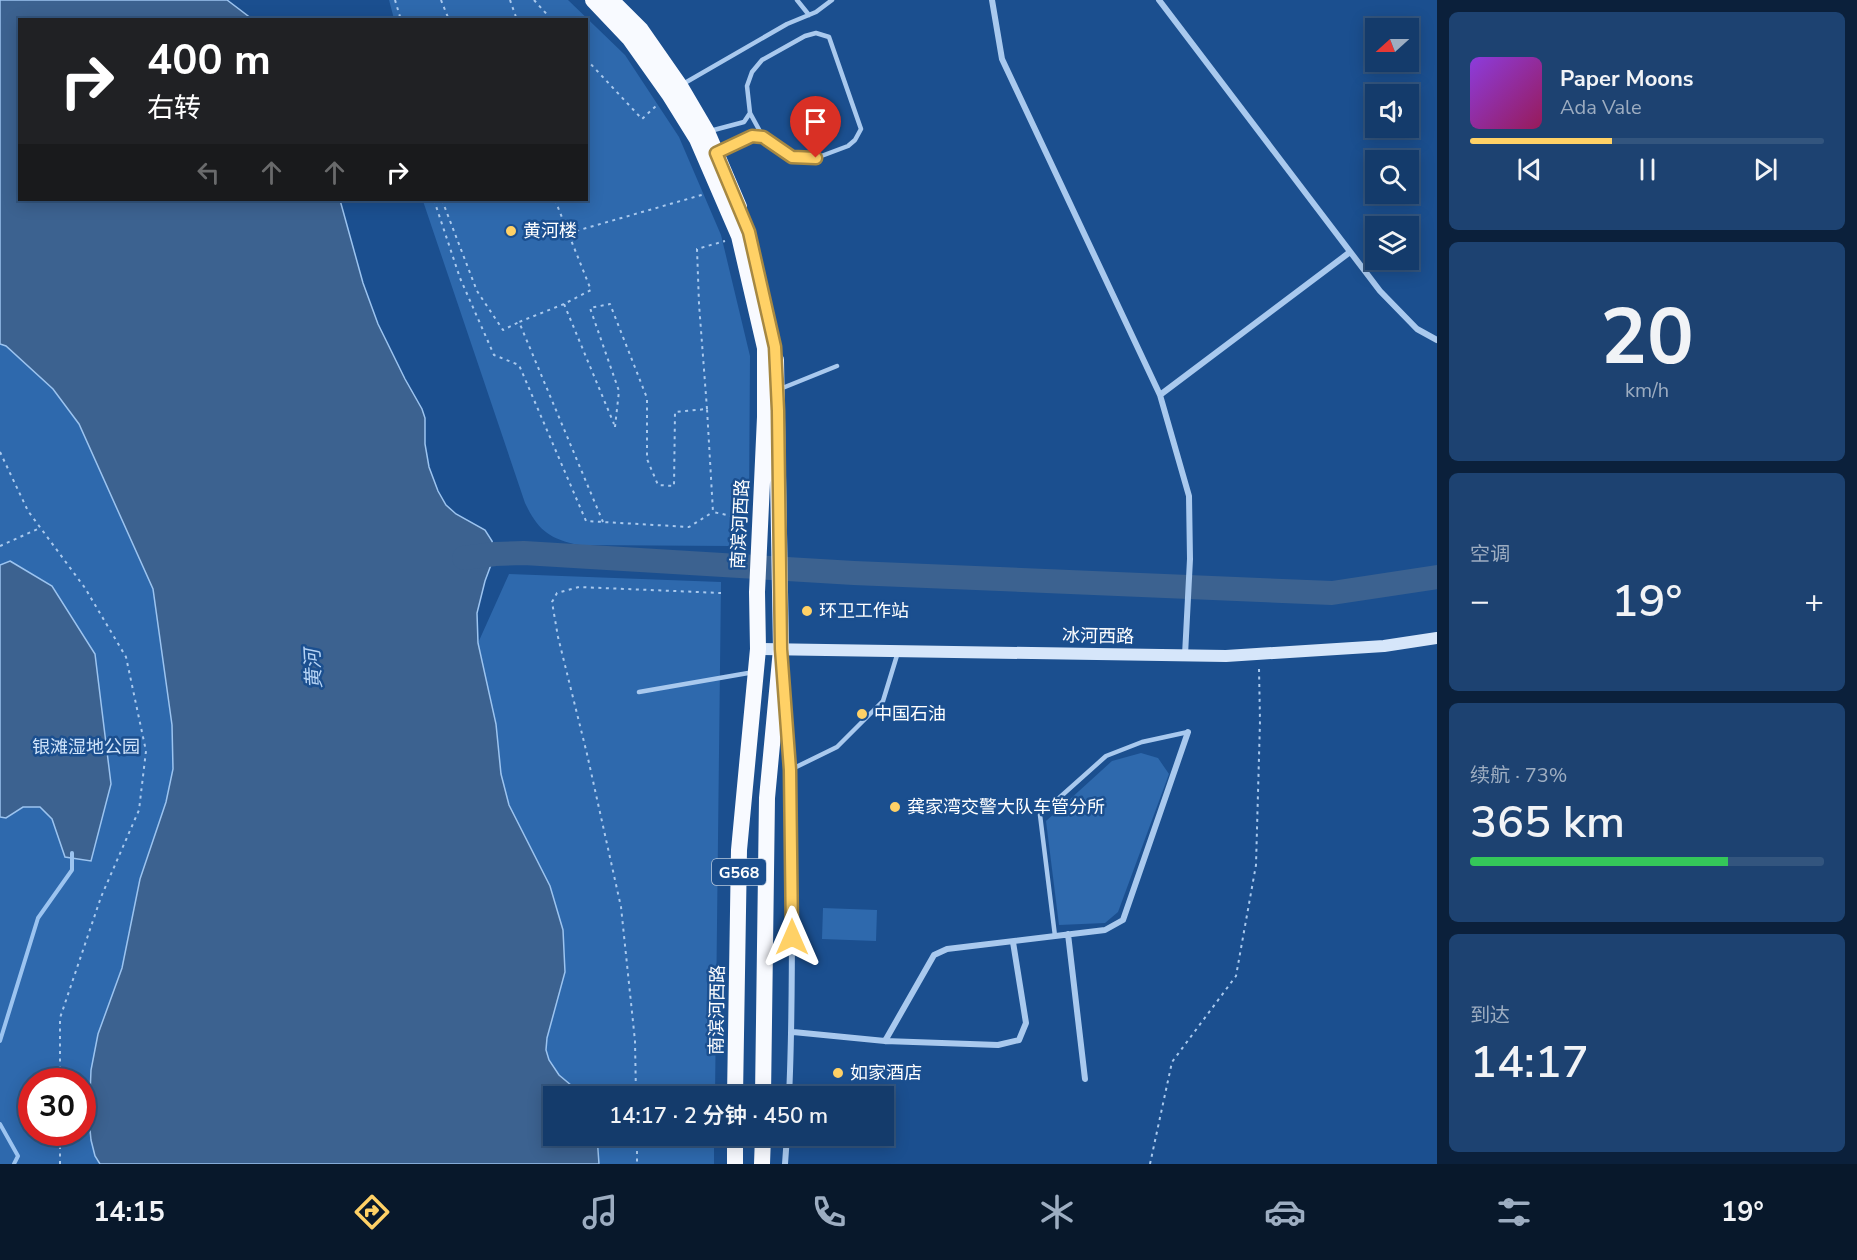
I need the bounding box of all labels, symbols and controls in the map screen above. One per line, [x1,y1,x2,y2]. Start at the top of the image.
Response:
north arrow [1365,18,1419,72]
map controls [1365,18,1419,270]
text: 400 m [147,32,271,89]
icon: right [48,42,126,120]
text: Paper Moons [1560,64,1694,94]
button: sound [1365,84,1419,138]
text: 右转 [147,90,201,127]
text: Ada Vale [1560,94,1642,121]
pin [790,96,841,158]
icon: arrive [799,105,832,138]
button: search [1365,150,1419,204]
icon: previous [1513,153,1546,186]
icon: pause [1631,153,1664,186]
icon: next [1749,153,1782,186]
icon: left [192,156,225,189]
icon: ahead [255,156,288,189]
icon: ahead [318,156,351,189]
icon: right [381,156,414,189]
button: layers [1365,216,1419,270]
place label: 黄河楼 [523,219,577,243]
marker: 黄河楼 [504,224,518,238]
text: 20 [1600,284,1694,391]
text: km/h [1625,377,1669,404]
street label: 南滨河西路 [726,478,754,570]
text: 空调 [1470,541,1510,568]
text: 19° [1612,571,1682,632]
text: − [1470,579,1490,624]
text: + [1804,579,1824,624]
place label: 环卫工作站 [819,599,909,623]
marker: 环卫工作站 [800,604,814,618]
street label: 冰河西路 [1062,623,1134,649]
water label: 黄河 [299,644,328,690]
place label: 中国石油 [874,702,946,726]
marker: 中国石油 [855,707,869,721]
park label: 银滩湿地公园 [32,735,140,759]
text: 续航 · 73% [1470,762,1567,789]
text: 365 km [1470,792,1625,853]
place label: 龚家湾交警大队车管分所 [907,795,1105,819]
marker: 龚家湾交警大队车管分所 [888,800,902,814]
road number: G568 [712,859,766,885]
position arrow [760,905,824,969]
street label: 南滨河西路 [704,965,730,1055]
text: 到达 [1470,1002,1510,1029]
text: 14:17 [1470,1032,1589,1093]
place label: 如家酒店 [850,1061,922,1085]
marker: 如家酒店 [831,1066,845,1080]
speed limit sign: 30 [18,1068,96,1146]
text: 14:17 · 2 分钟 · 450 m [609,1101,828,1131]
icon: directions [351,1191,393,1233]
icon: music [579,1191,621,1233]
icon: phone [808,1191,850,1233]
icon: climate [1036,1191,1078,1233]
icon: car [1264,1191,1306,1233]
icon: filters [1493,1191,1535,1233]
text: 14:15 [93,1194,165,1231]
text: 19° [1721,1194,1764,1231]

